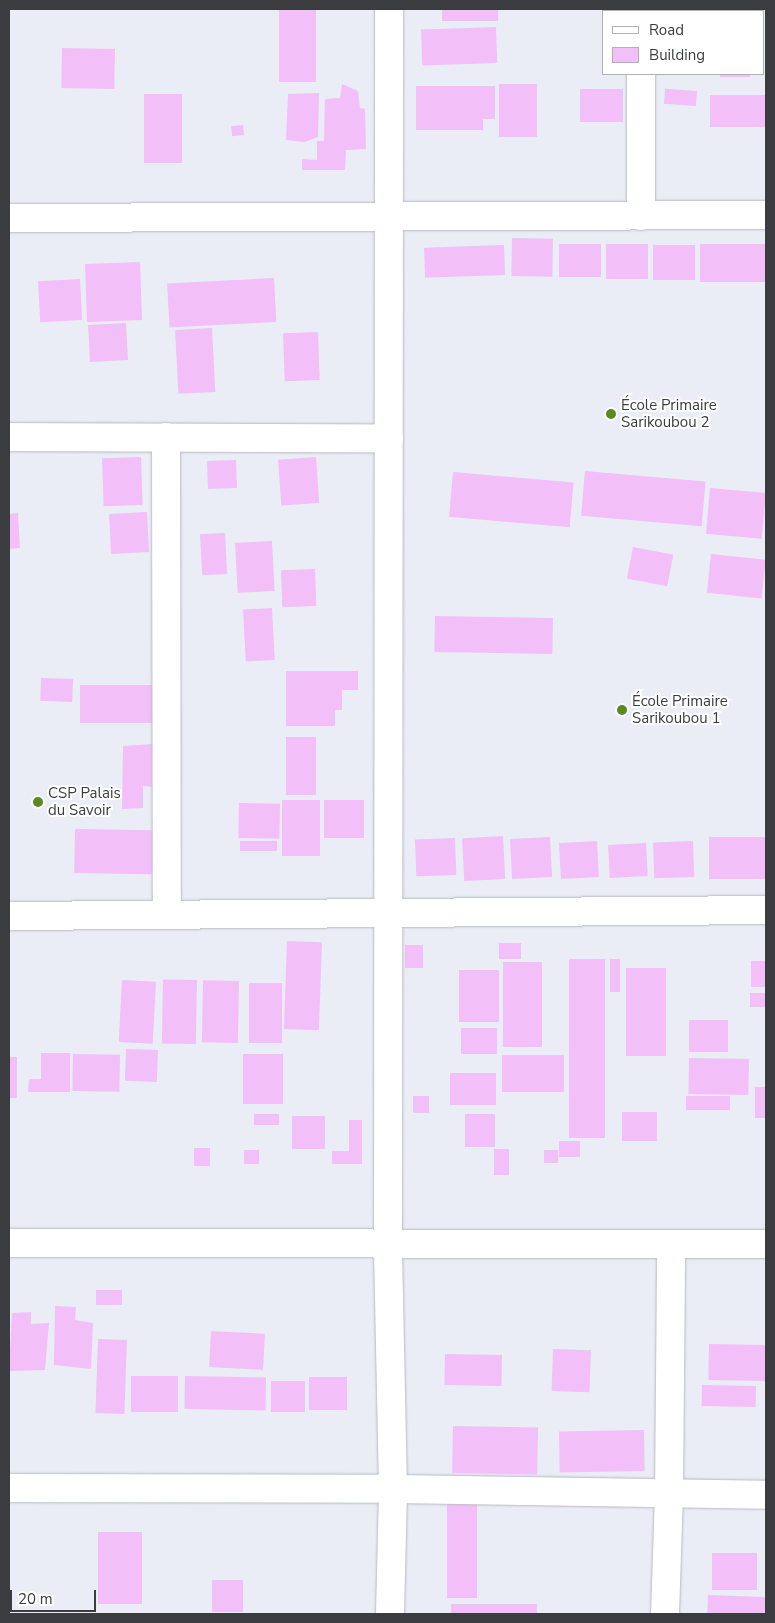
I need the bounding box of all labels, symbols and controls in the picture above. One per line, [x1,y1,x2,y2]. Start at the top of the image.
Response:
legend [602,10,765,75]
text: Road [649,20,684,40]
text: Building [649,45,705,65]
place label: École Primaire Sarikoubou 2 [621,396,717,431]
marker: École Primaire Sarikoubou 2 [605,408,617,420]
place label: École Primaire Sarikoubou 1 [632,692,728,727]
marker: École Primaire Sarikoubou 1 [616,704,628,716]
place label: CSP Palais du Savoir [48,784,121,819]
marker: CSP Palais du Savoir [32,796,44,808]
scale bar [12,1580,99,1612]
text: 20 m [18,1589,53,1609]

